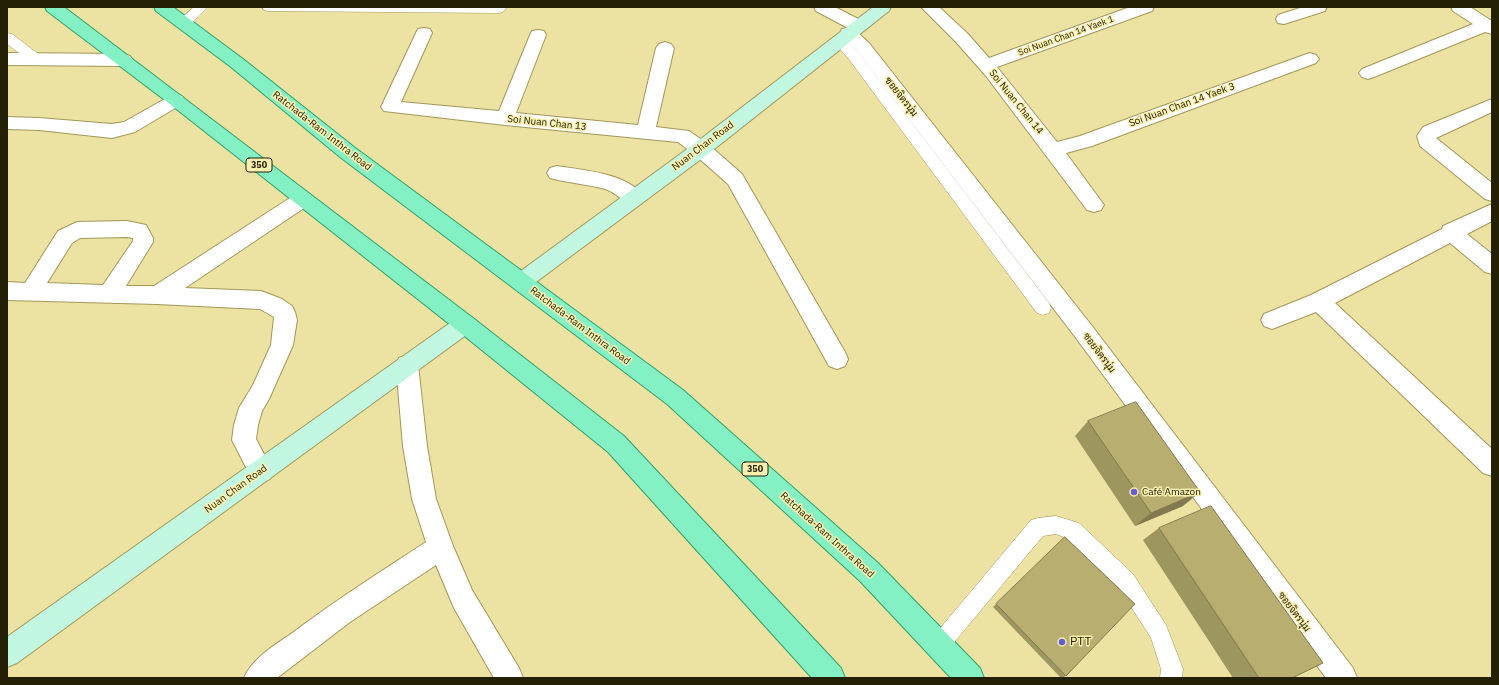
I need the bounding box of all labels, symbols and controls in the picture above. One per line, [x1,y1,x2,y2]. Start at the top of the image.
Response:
street label: Soi Nuan Chan 14 Yaek 1 [1017,14,1115,58]
street label: Soi Nuan Chan 14 [986,67,1046,137]
street label: ซอยจิตรนุ่ม [882,75,920,119]
street label: Soi Nuan Chan 14 Yaek 3 [1127,80,1237,130]
street label: Ratchada-Ram Inthra Road [270,89,374,173]
street label: Soi Nuan Chan 13 [507,113,587,133]
street label: Nuan Chan Road [670,119,736,173]
road number: 350 [246,158,272,172]
street label: Ratchada-Ram Inthra Road [528,284,632,368]
street label: ซอยจิตรนุ่ม [1080,331,1118,375]
street label: Nuan Chan Road [202,462,270,516]
road number: 350 [742,462,768,476]
place label: Café Amazon [1142,486,1201,498]
marker: Café Amazon [1129,487,1139,497]
street label: Ratchada-Ram Inthra Road [778,490,876,580]
street label: ซอยจิตรนุ่ม [1275,590,1313,634]
place label: PTT [1070,635,1091,649]
marker: PTT [1057,637,1067,647]

